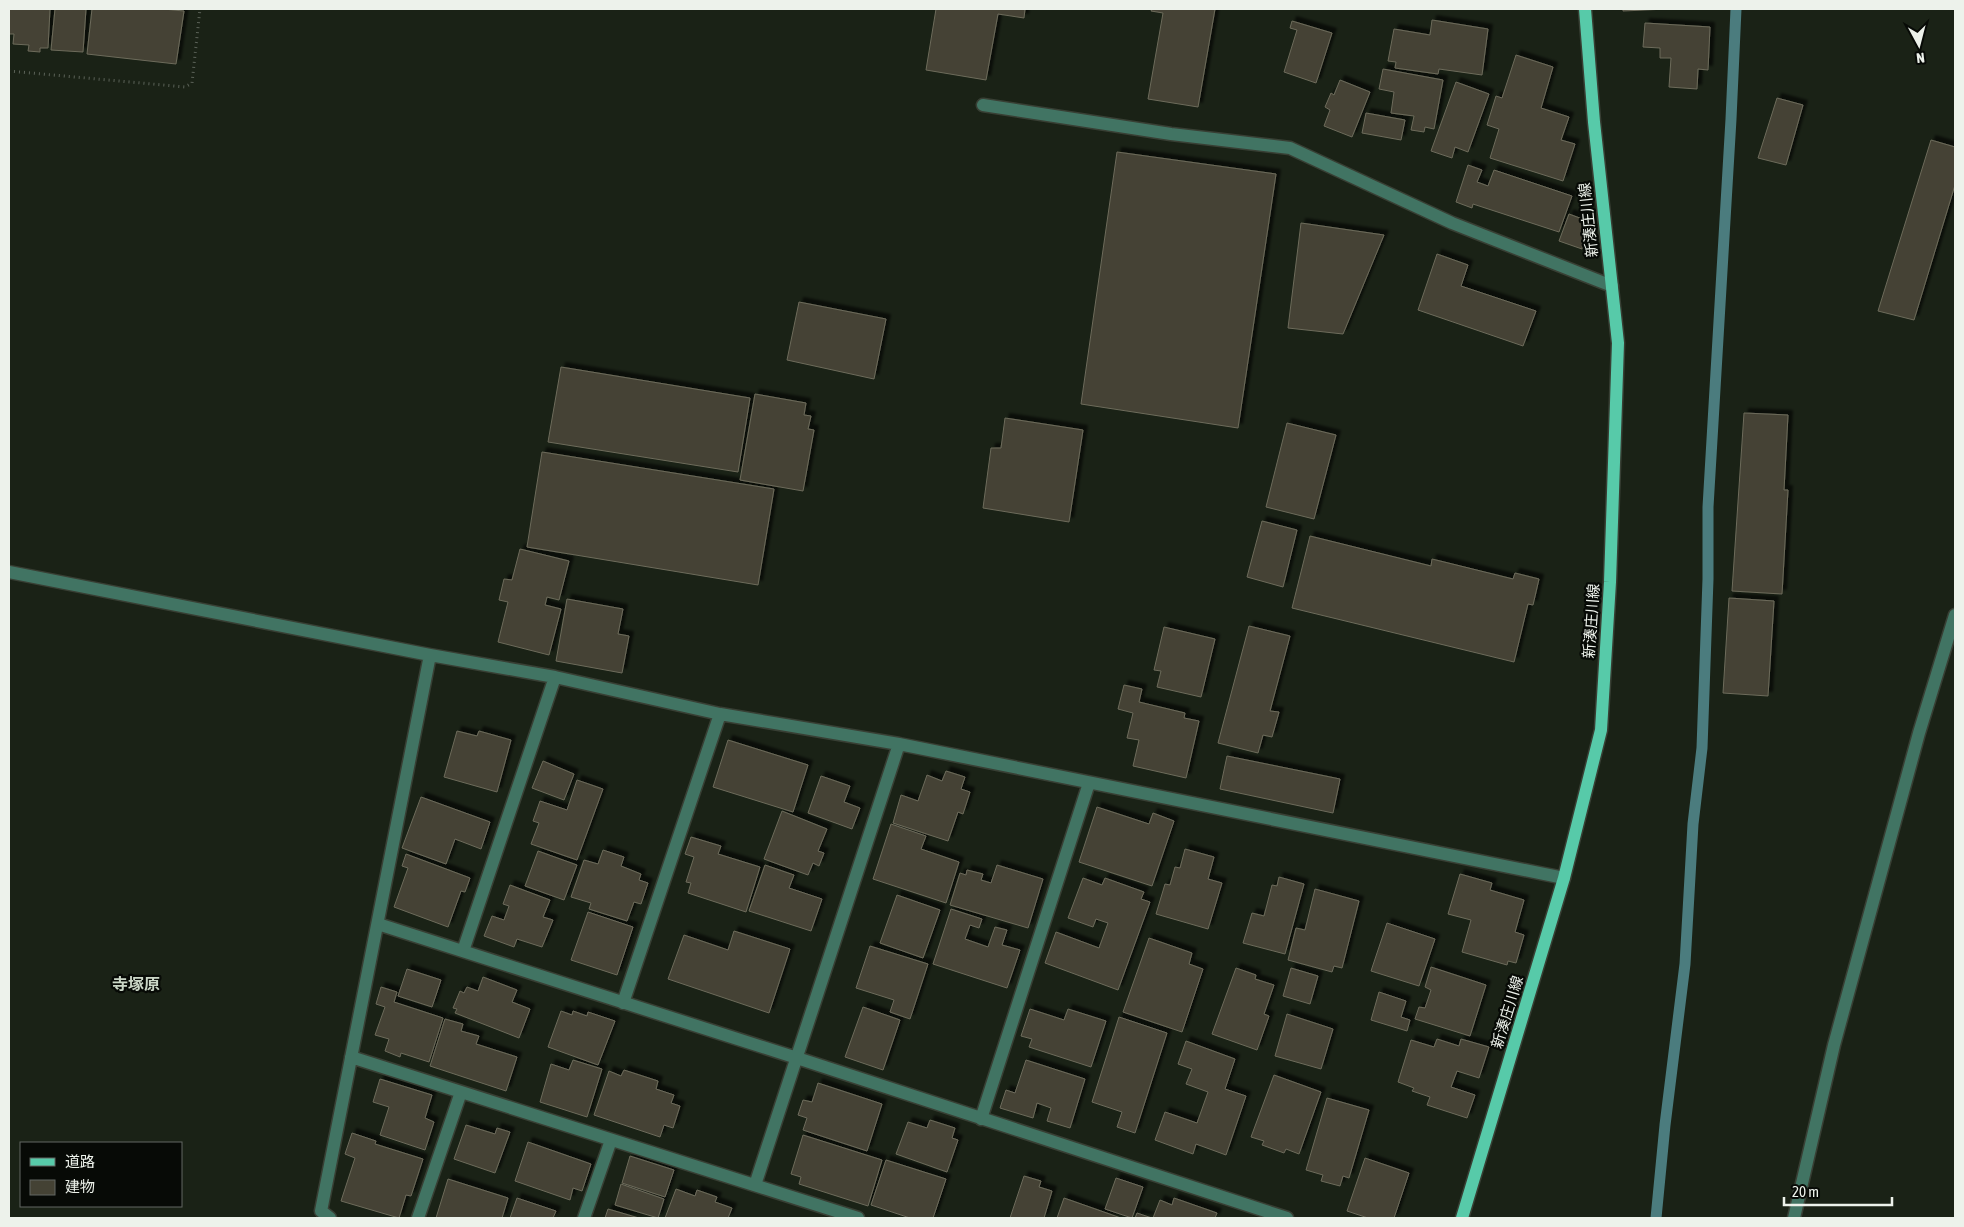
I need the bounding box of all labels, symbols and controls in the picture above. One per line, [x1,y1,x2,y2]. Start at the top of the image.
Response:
north arrow [1894,20,1944,70]
text: N [1916,49,1926,66]
street label: 新湊庄川線 [1576,182,1600,258]
street label: 新湊庄川線 [1580,583,1602,659]
street label: 新湊庄川線 [1488,974,1526,1050]
district label: 寺塚原 [112,975,160,993]
legend [20,1142,182,1207]
text: 道路 [65,1153,95,1170]
scale bar [1784,1174,1892,1206]
text: 建物 [65,1178,95,1195]
text: 20 m [1792,1183,1819,1200]

